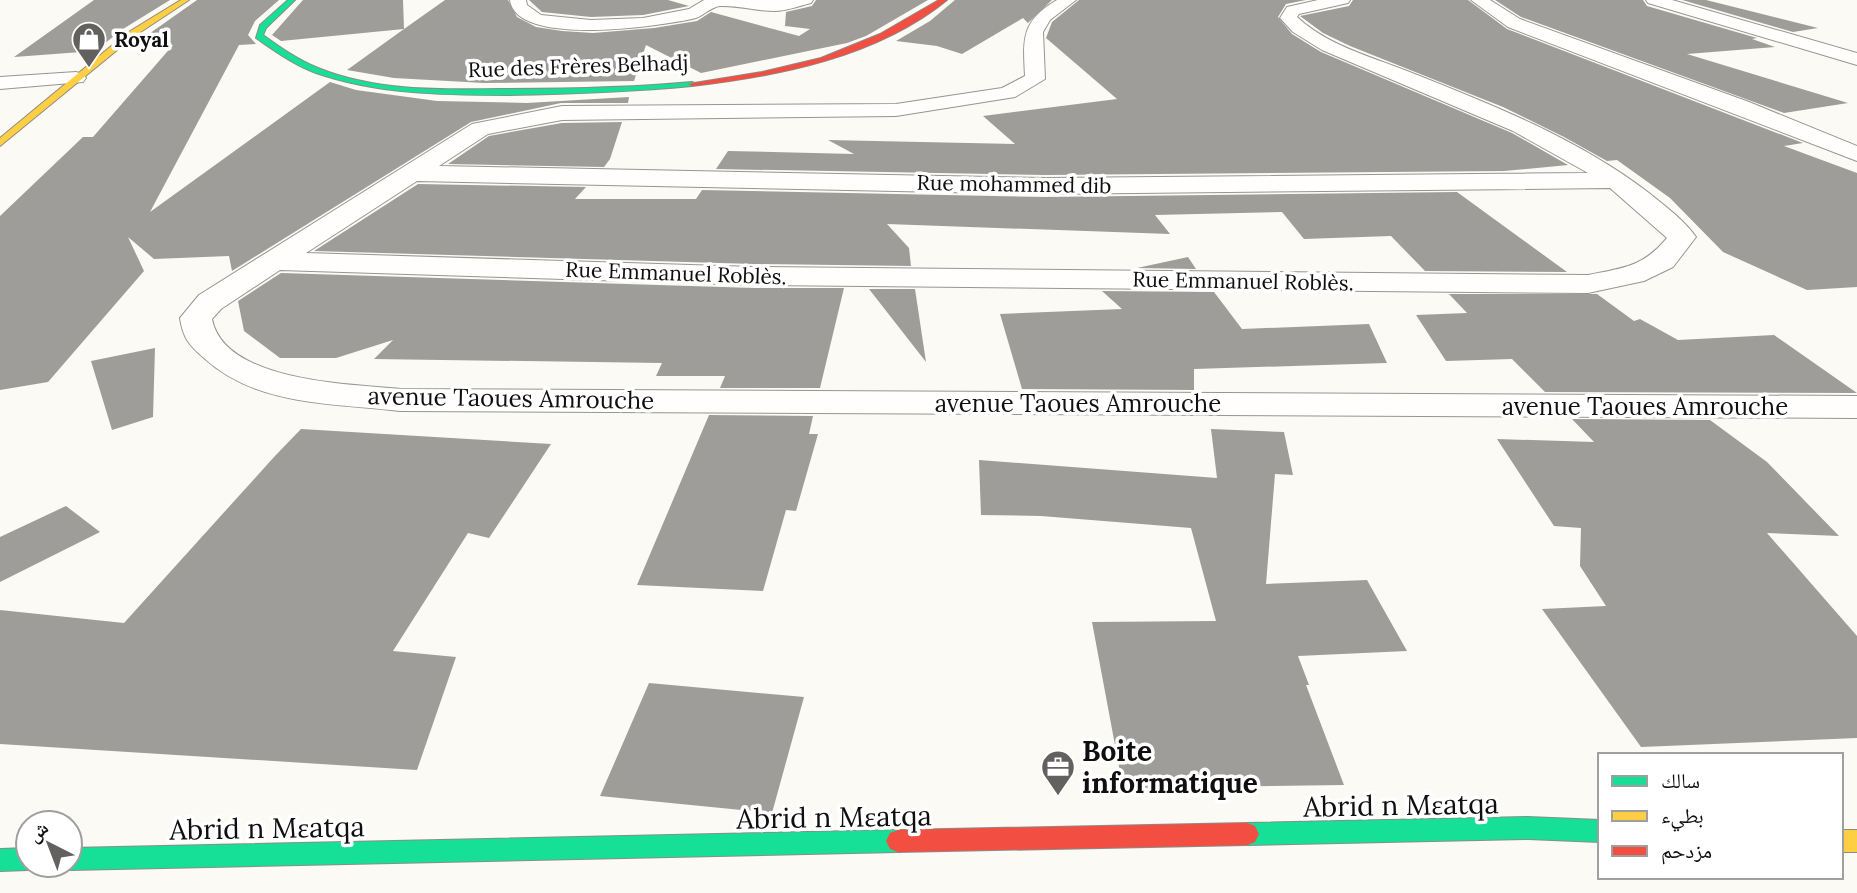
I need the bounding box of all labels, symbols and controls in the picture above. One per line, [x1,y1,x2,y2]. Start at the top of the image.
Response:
shop icon: Royal [70,20,108,69]
place label: Royal [114,26,169,53]
street label: Rue des Frères Belhadj [467,49,689,83]
street label: Rue mohammed dib [916,169,1112,199]
street label: Rue Emmanuel Roblès. [565,256,787,290]
street label: Rue Emmanuel Roblès. [1132,266,1354,296]
street label: avenue Taoues Amrouche [367,380,655,416]
street label: avenue Taoues Amrouche [935,388,1221,419]
street label: avenue Taoues Amrouche [1502,391,1788,422]
place label: Boite informatique [1082,733,1258,801]
office icon: Boite informatique [1039,748,1077,797]
legend [1598,753,1843,879]
text: سالك [1661,767,1700,794]
street label: Abrid n Mɛatqa [1302,785,1499,825]
street label: Abrid n Mɛatqa [735,797,932,837]
text: بطيء [1661,802,1704,832]
street label: Abrid n Mɛatqa [168,808,365,848]
north arrow [14,809,84,879]
text: ش [22,816,53,847]
text: مزدحم [1661,837,1712,865]

